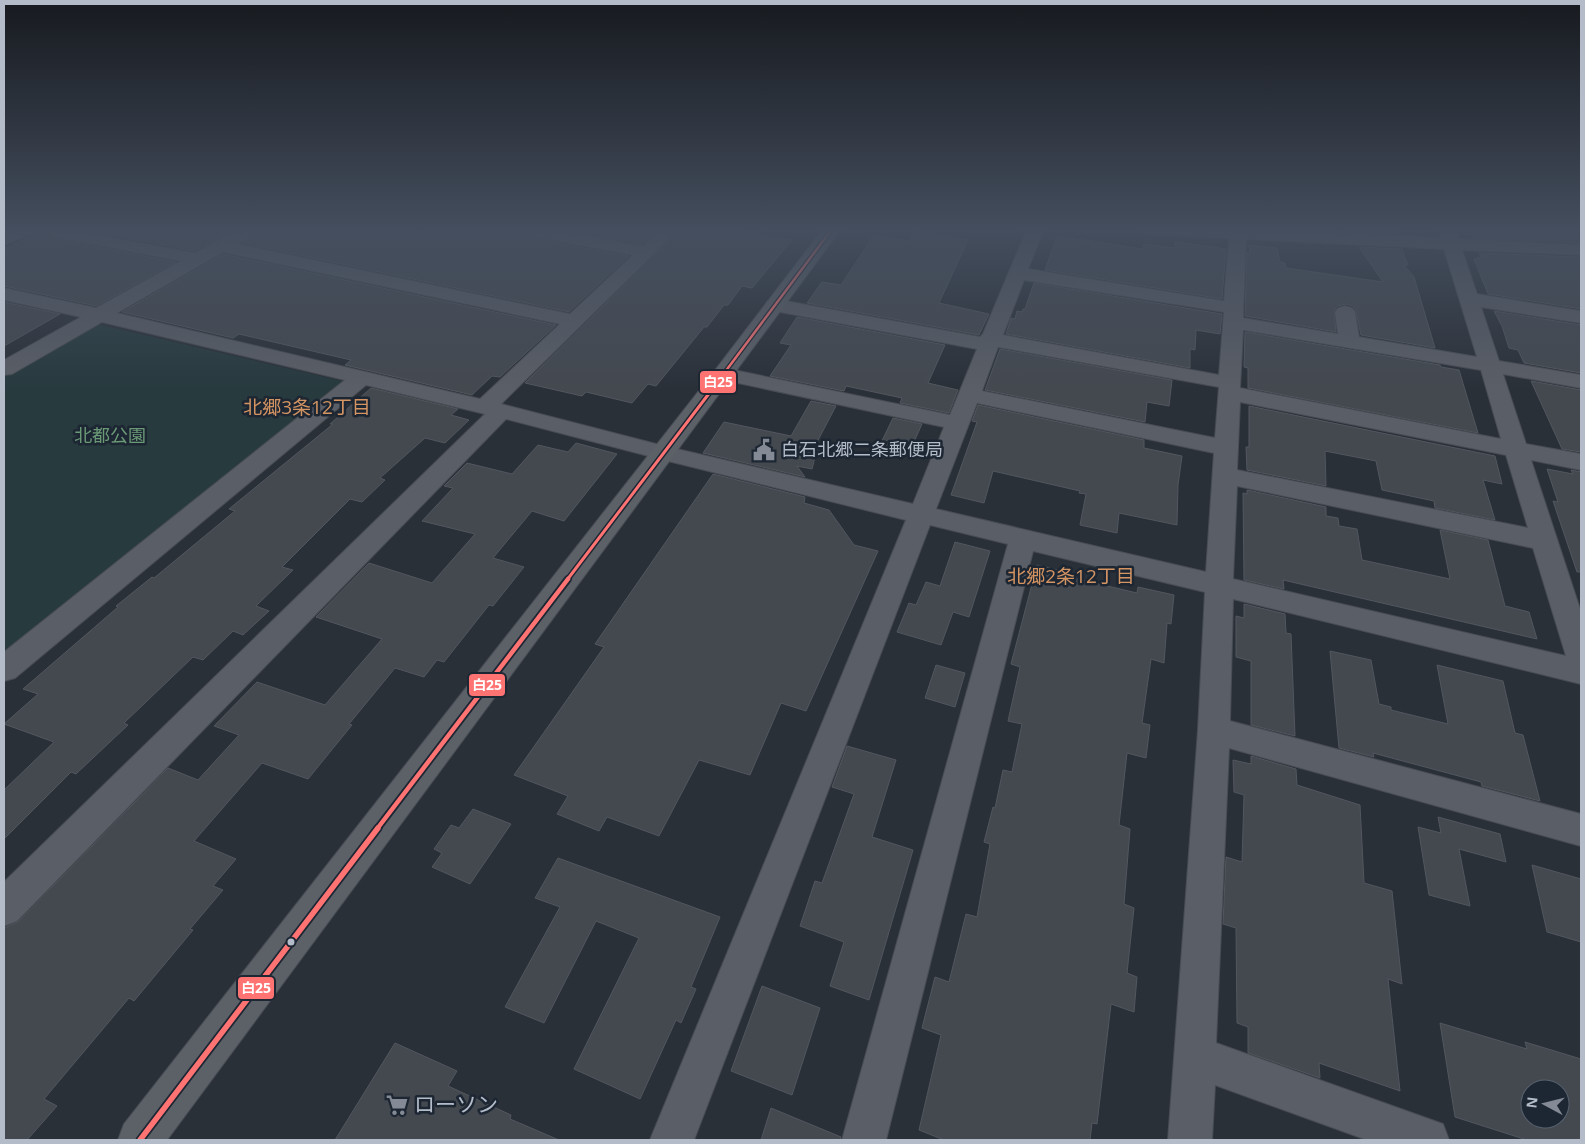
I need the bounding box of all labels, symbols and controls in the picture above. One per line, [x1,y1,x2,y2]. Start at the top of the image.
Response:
line badge: 白25 [699,370,737,394]
text: 白25 [703,372,733,391]
district label: 北郷3条12丁目 [243,394,371,420]
park label: 北都公園 [74,423,146,447]
public building icon: 白石北郷二条郵便局 [751,437,777,463]
place label: 白石北郷二条郵便局 [781,437,943,461]
district label: 北郷2条12丁目 [1007,563,1135,589]
line badge: 白25 [468,673,506,697]
text: 白25 [472,675,502,694]
unlabelled marker [286,937,296,947]
line badge: 白25 [237,976,275,1000]
text: 白25 [241,978,271,997]
north arrow [1520,1079,1570,1129]
place label: ローソン [414,1090,498,1118]
supermarket icon: ローソン [384,1092,410,1118]
text: N [1521,1096,1542,1109]

